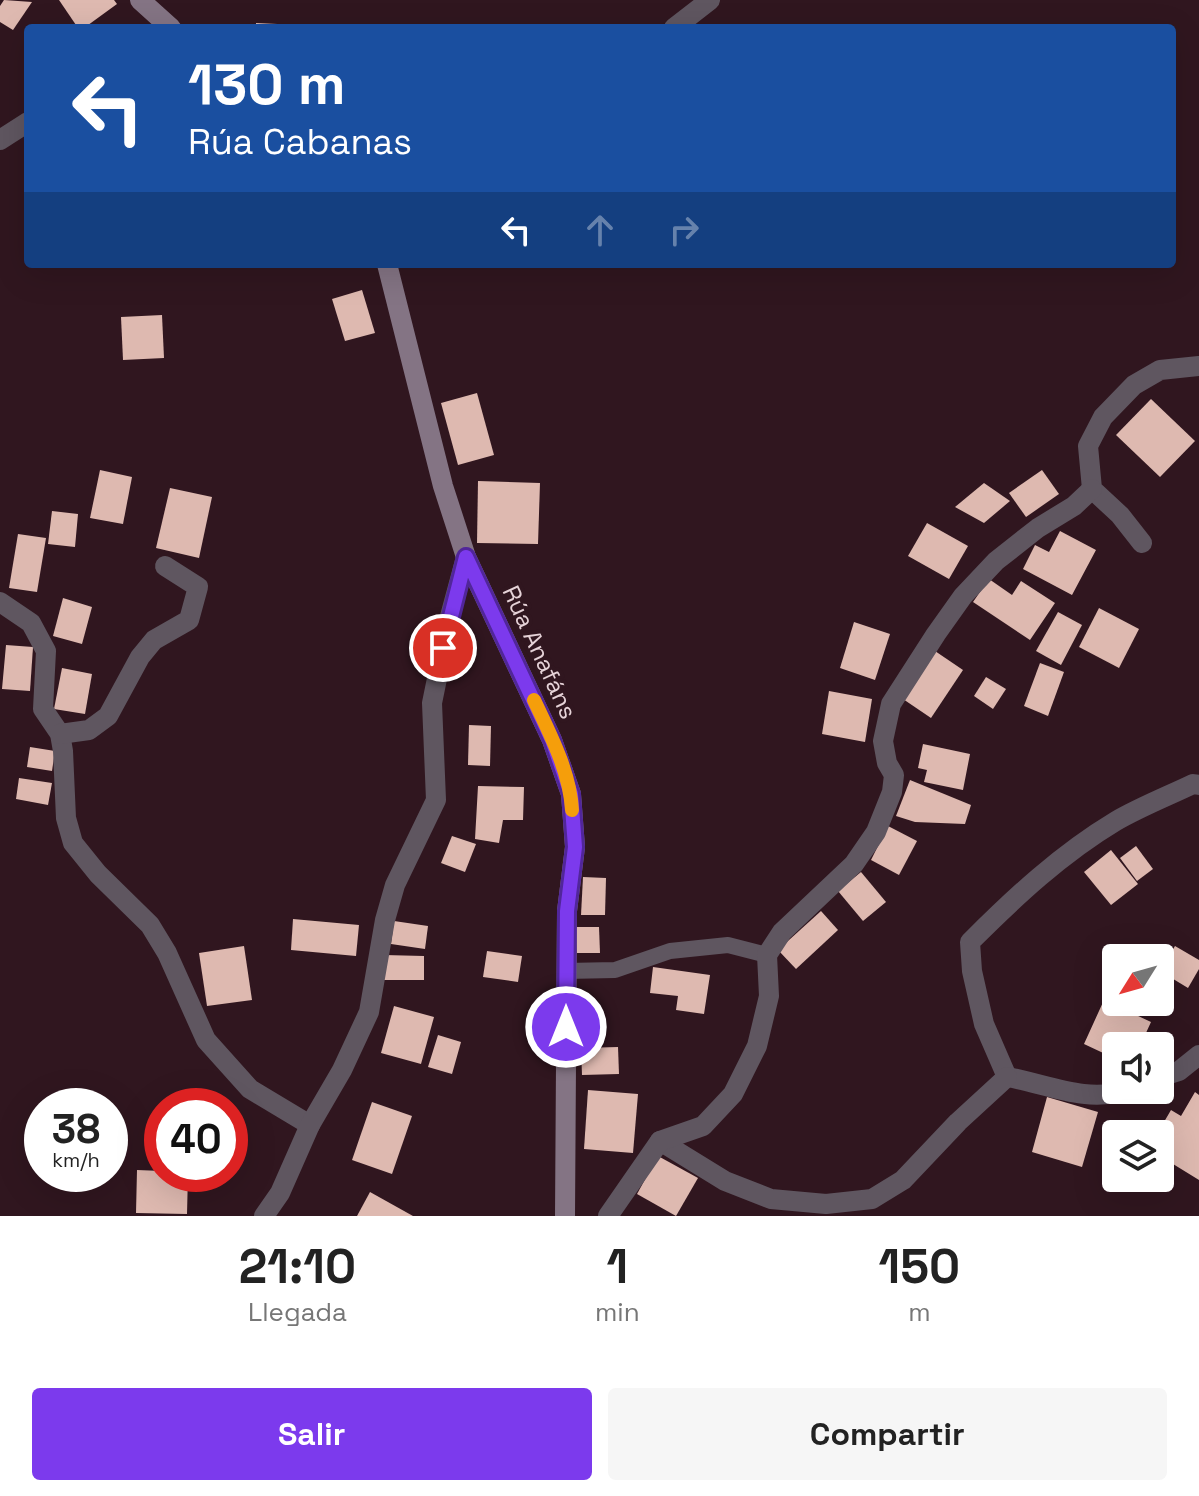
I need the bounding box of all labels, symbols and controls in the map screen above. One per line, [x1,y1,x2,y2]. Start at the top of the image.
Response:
text: 130 m [188,49,346,120]
icon: left [56,56,160,160]
text: Rúa Cabanas [188,119,412,165]
icon: left [494,208,538,252]
icon: ahead [578,208,622,252]
icon: right [662,208,706,252]
street label: Rúa Anafáns [496,580,584,724]
pin [409,614,477,682]
icon: arrive [421,626,465,670]
north arrow [1102,944,1174,1016]
map controls [1102,944,1174,1192]
position arrow [524,985,608,1069]
button: sound [1102,1032,1174,1104]
speed limit sign: 40 [144,1088,248,1192]
text: 38 [52,1104,100,1155]
button: layers [1102,1120,1174,1192]
text: km/h [52,1147,100,1173]
text: 21:10 [239,1236,356,1297]
text: 1 [606,1236,628,1297]
text: 150 [879,1236,960,1297]
text: Llegada [248,1295,347,1329]
text: min [595,1295,640,1329]
text: m [908,1295,931,1329]
button: Salir [32,1388,592,1480]
button: Compartir [608,1388,1167,1480]

